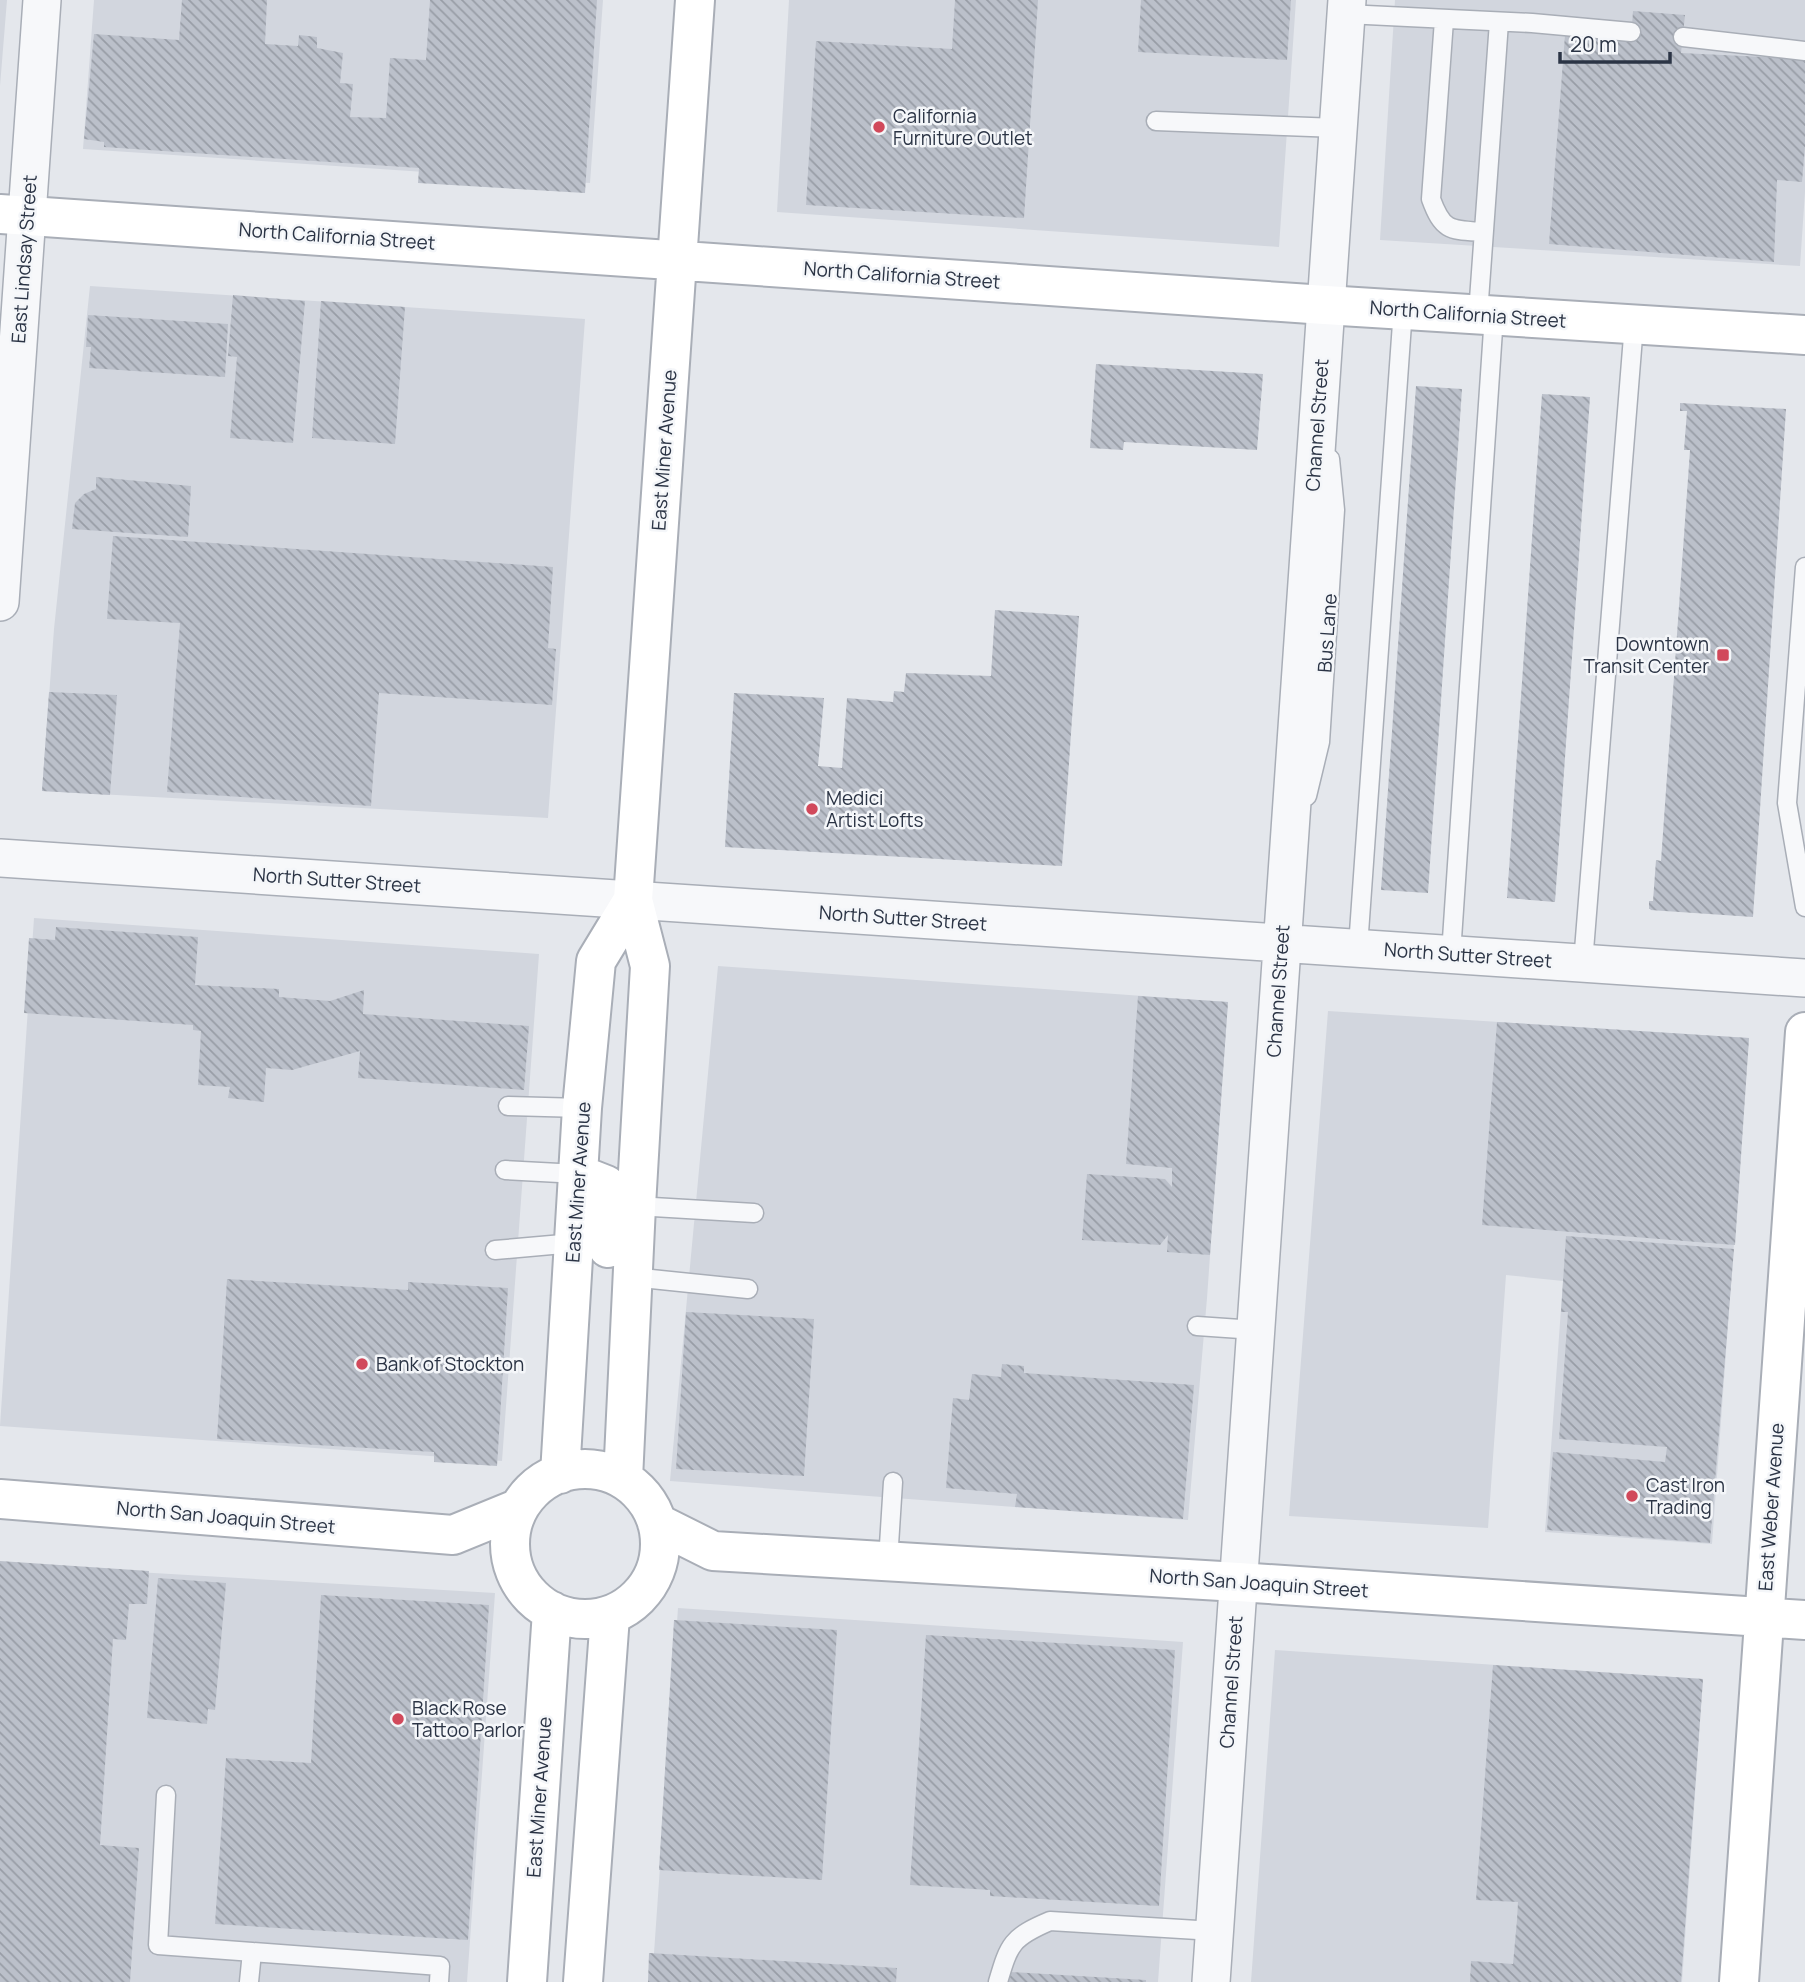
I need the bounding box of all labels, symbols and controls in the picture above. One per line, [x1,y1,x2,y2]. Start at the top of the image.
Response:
scale bar [1560,21,1670,65]
text: 20 m [1570,30,1617,58]
place label: California Furniture Outlet [893,103,1033,151]
marker: California Furniture Outlet [871,119,887,135]
street label: East Lindsay Street [5,174,43,344]
street label: North California Street [238,216,436,256]
street label: North California Street [803,255,1001,295]
street label: North California Street [1369,294,1567,334]
street label: Channel Street [1299,358,1335,492]
street label: East Miner Avenue [645,369,683,531]
street label: Bus Lane [1311,593,1343,673]
place label: Downtown Transit Center [1584,631,1709,679]
marker: Downtown Transit Center [1715,647,1731,663]
place label: Medici Artist Lofts [826,785,924,833]
marker: Medici Artist Lofts [804,801,820,817]
street label: North Sutter Street [252,861,422,899]
street label: North Sutter Street [818,899,988,937]
street label: Channel Street [1260,924,1296,1058]
street label: North Sutter Street [1383,936,1553,974]
street label: East Miner Avenue [559,1101,597,1263]
place label: Bank of Stockton [376,1351,524,1377]
marker: Bank of Stockton [354,1356,370,1372]
street label: East Weber Avenue [1752,1422,1790,1592]
place label: Cast Iron Trading [1646,1472,1725,1520]
marker: Cast Iron Trading [1624,1488,1640,1504]
street label: North San Joaquin Street [115,1494,337,1540]
street label: North San Joaquin Street [1149,1562,1369,1604]
street label: Channel Street [1213,1615,1249,1749]
place label: Black Rose Tattoo Parlor [412,1695,524,1743]
marker: Black Rose Tattoo Parlor [390,1711,406,1727]
street label: East Miner Avenue [520,1716,558,1878]

